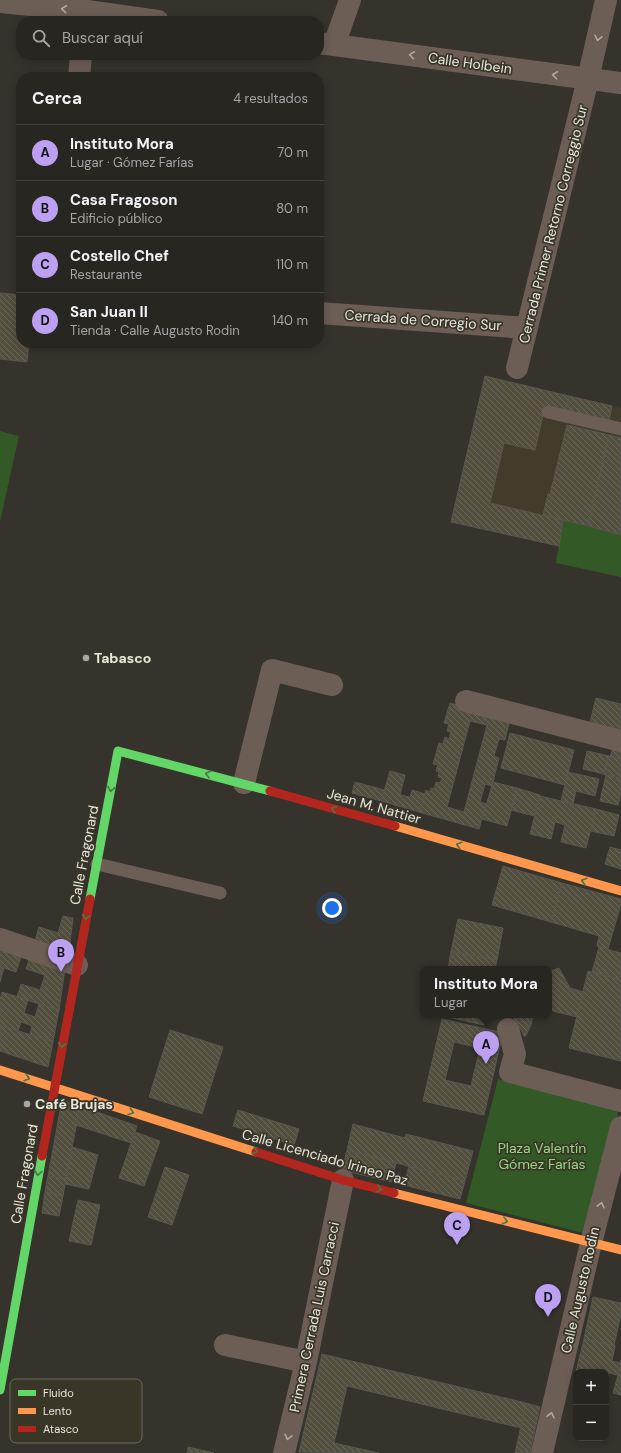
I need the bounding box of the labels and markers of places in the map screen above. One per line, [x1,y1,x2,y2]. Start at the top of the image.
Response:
place label: Tabasco [94,649,151,667]
marker: Tabasco [81,653,91,663]
pin: B [48,939,74,972]
pin: A [473,1031,499,1064]
place label: Café Brujas [35,1095,113,1113]
marker: Café Brujas [22,1099,32,1109]
pin: C [444,1212,470,1245]
pin: D [535,1284,561,1317]

